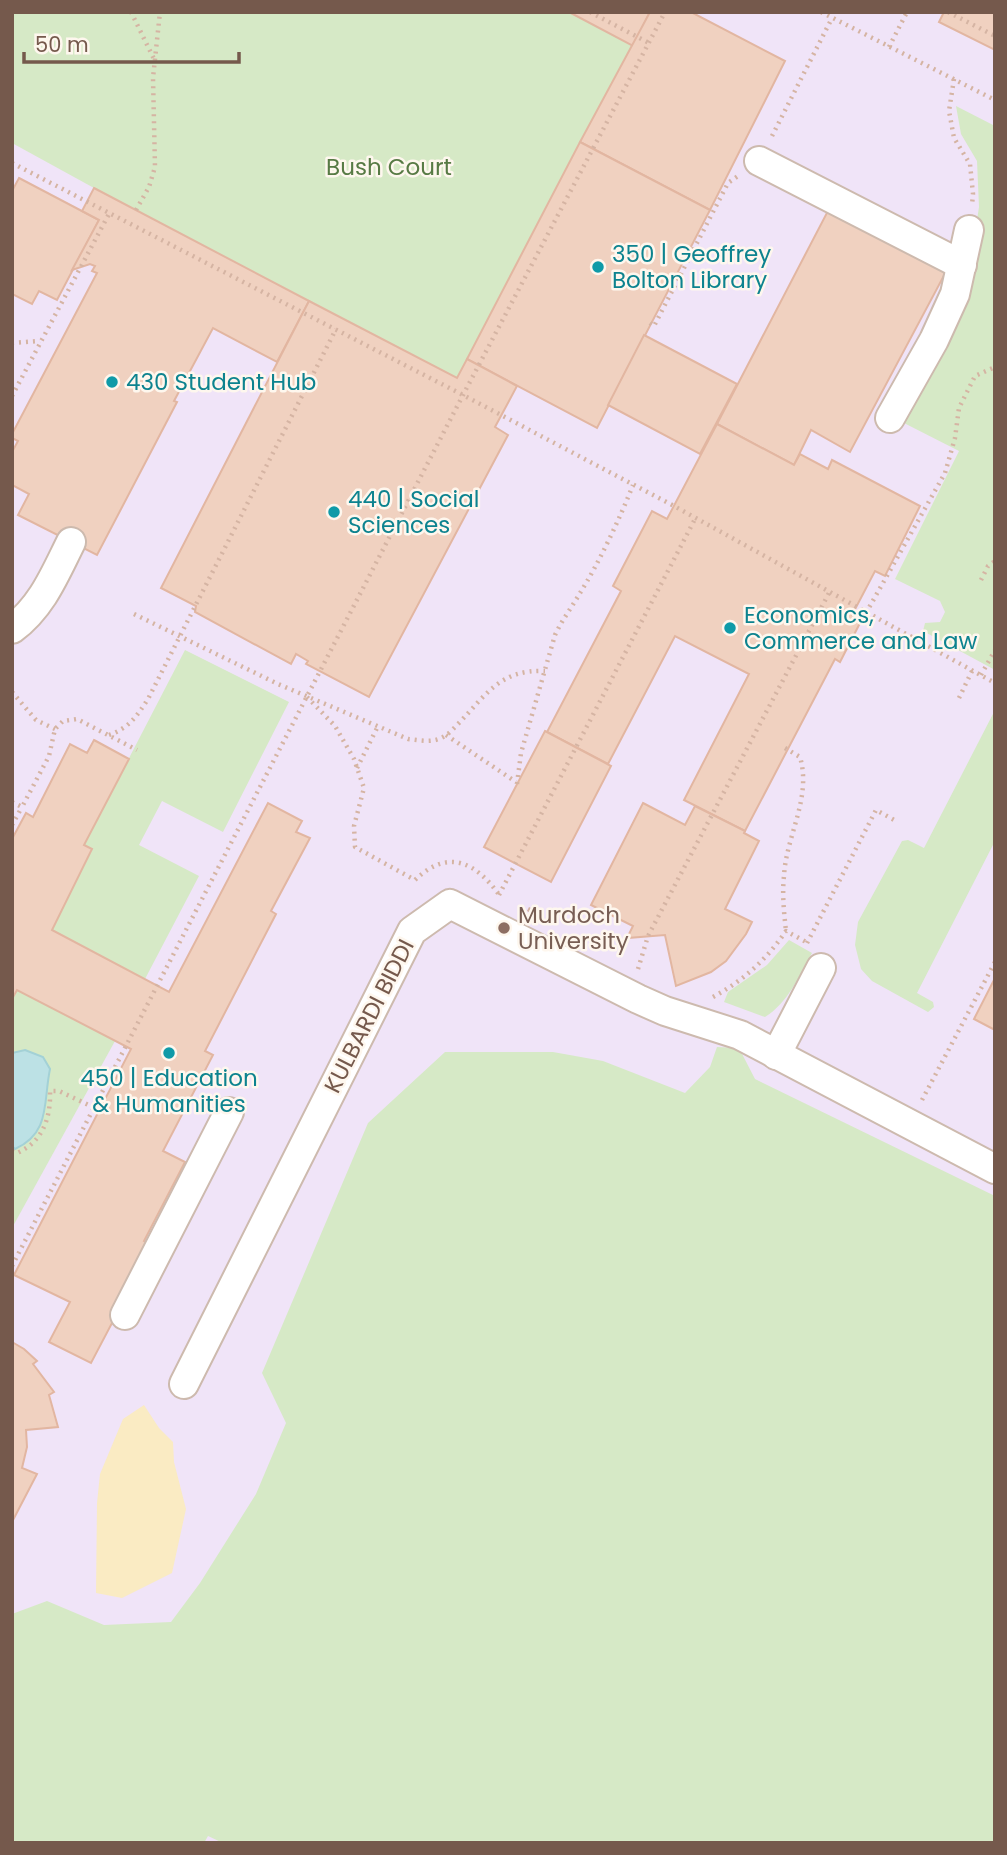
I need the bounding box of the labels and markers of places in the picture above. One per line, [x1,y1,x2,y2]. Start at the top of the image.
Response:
place label: 350 | Geoffrey Bolton Library [612,238,771,296]
marker: 350 | Geoffrey Bolton Library [590,259,606,275]
place label: 430 Student Hub [126,366,316,398]
marker: 430 Student Hub [104,374,120,390]
place label: 440 | Social Sciences [348,483,479,541]
marker: 440 | Social Sciences [326,504,342,520]
place label: Economics, Commerce and Law [744,599,977,657]
marker: Economics, Commerce and Law [722,620,738,636]
place label: Murdoch University [518,899,629,957]
marker: Murdoch University [496,920,512,936]
marker: 450 | Education & Humanities [161,1045,177,1061]
place label: 450 | Education & Humanities [80,1062,258,1120]

